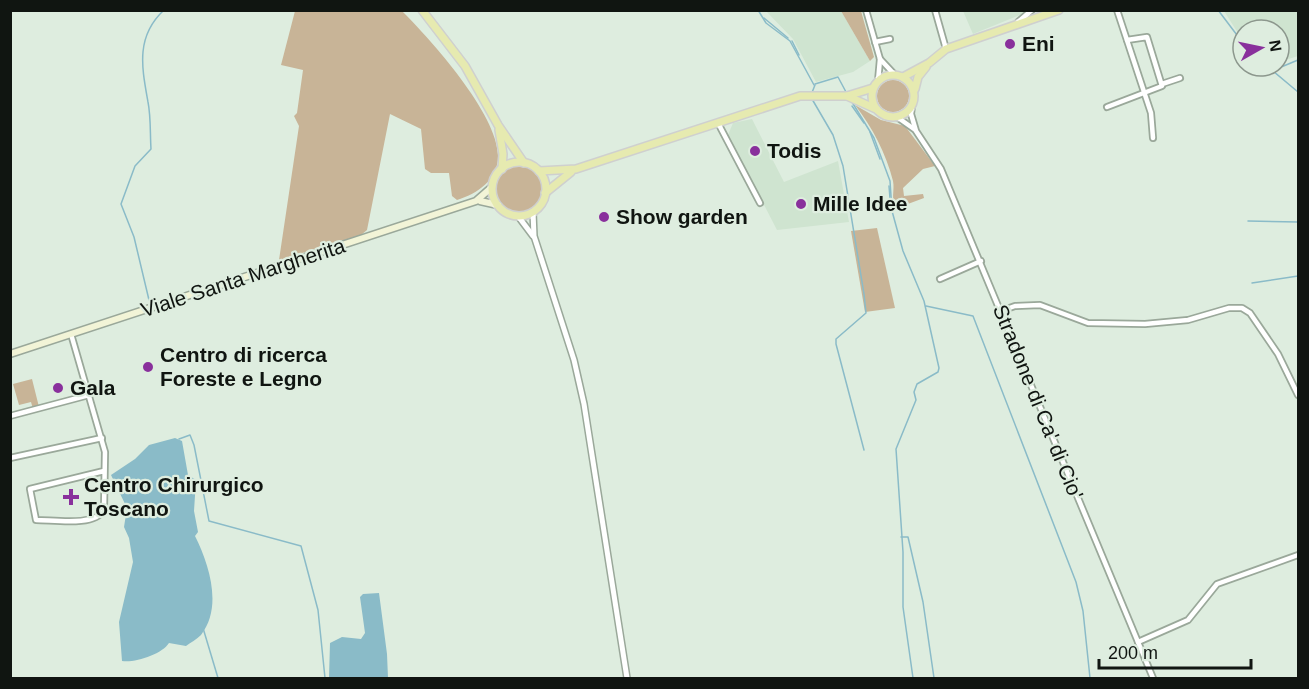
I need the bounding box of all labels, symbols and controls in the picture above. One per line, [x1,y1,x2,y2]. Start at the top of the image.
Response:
north arrow [1231,18,1291,78]
place label: Eni [1022,32,1055,55]
marker: Eni [1003,37,1017,51]
text: N [1266,39,1285,53]
place label: Todis [767,139,821,162]
marker: Todis [748,144,762,158]
place label: Mille Idee [813,192,908,215]
marker: Mille Idee [794,197,808,211]
place label: Show garden [616,205,748,228]
marker: Show garden [597,210,611,224]
street label: Viale Santa Margherita [138,234,348,321]
street label: Stradone di Ca' di Cio' [989,301,1088,502]
place label: Centro di ricerca Foreste e Legno [160,343,327,390]
marker: Centro di ricerca Foreste e Legno [141,360,155,374]
place label: Gala [70,376,116,399]
marker: Gala [51,381,65,395]
place label: Centro Chirurgico Toscano [84,473,264,520]
marker: Centro Chirurgico Toscano [62,488,80,506]
scale bar [1099,632,1250,670]
text: 200 m [1108,643,1158,663]

